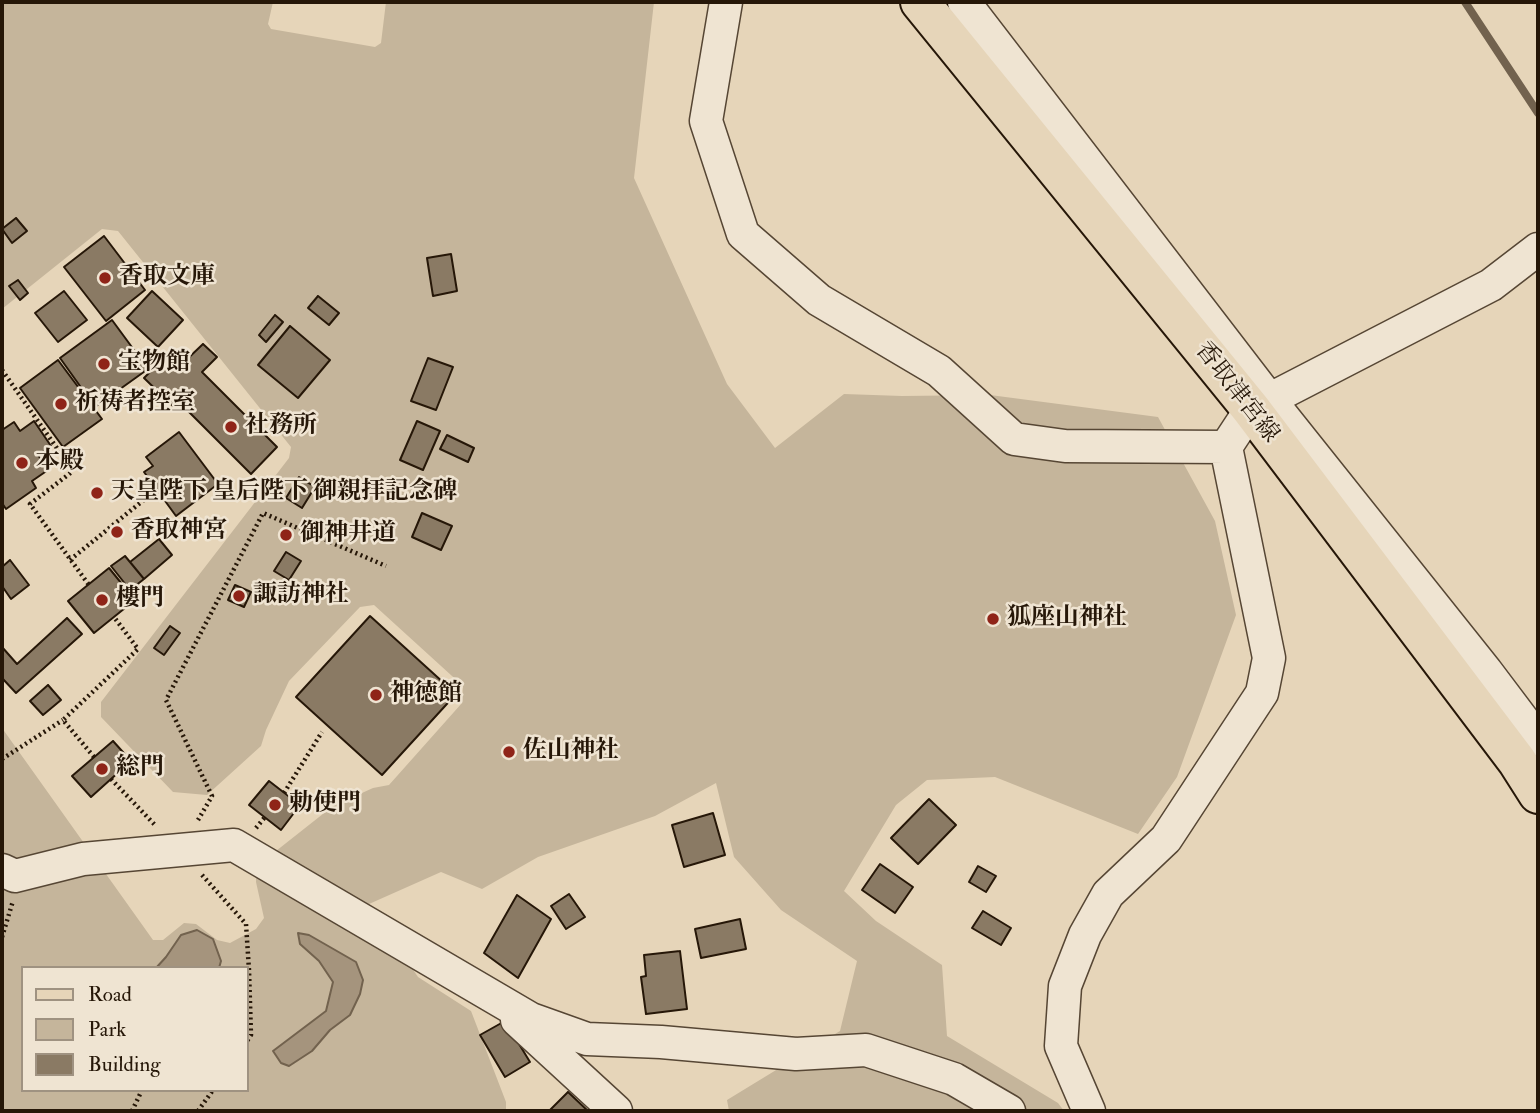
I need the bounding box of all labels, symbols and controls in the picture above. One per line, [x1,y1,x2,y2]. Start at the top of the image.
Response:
place label: 香取文庫 [119,264,215,292]
marker: 香取文庫 [97,270,113,286]
street label: 香取津宮線 [1188,337,1284,449]
place label: 宝物館 [118,350,190,378]
marker: 宝物館 [96,356,112,372]
place label: 祈祷者控室 [75,390,195,418]
marker: 祈祷者控室 [53,396,69,412]
place label: 社務所 [245,413,317,441]
marker: 社務所 [223,419,239,435]
place label: 本殿 [36,449,84,477]
marker: 本殿 [14,455,30,471]
place label: 天皇陛下 皇后陛下 御親拝記念碑 [111,479,457,507]
marker: 天皇陛下 皇后陛下 御親拝記念碑 [89,485,105,501]
place label: 香取神宮 [131,518,227,546]
place label: 御神井道 [300,521,396,549]
marker: 香取神宮 [109,524,125,540]
marker: 御神井道 [278,527,294,543]
place label: 諏訪神社 [253,582,349,610]
place label: 樓門 [116,586,164,614]
marker: 諏訪神社 [231,588,247,604]
marker: 樓門 [94,592,110,608]
place label: 狐座山神社 [1007,605,1127,633]
marker: 狐座山神社 [985,611,1001,627]
place label: 神徳館 [390,681,462,709]
marker: 神徳館 [368,687,384,703]
place label: 佐山神社 [523,738,619,766]
marker: 佐山神社 [501,744,517,760]
place label: 総門 [116,755,164,783]
marker: 総門 [94,761,110,777]
place label: 勅使門 [289,791,361,819]
marker: 勅使門 [267,797,283,813]
legend [21,966,248,1092]
text: Road [88,981,132,1008]
text: Park [88,1016,126,1043]
text: Building [88,1051,161,1078]

